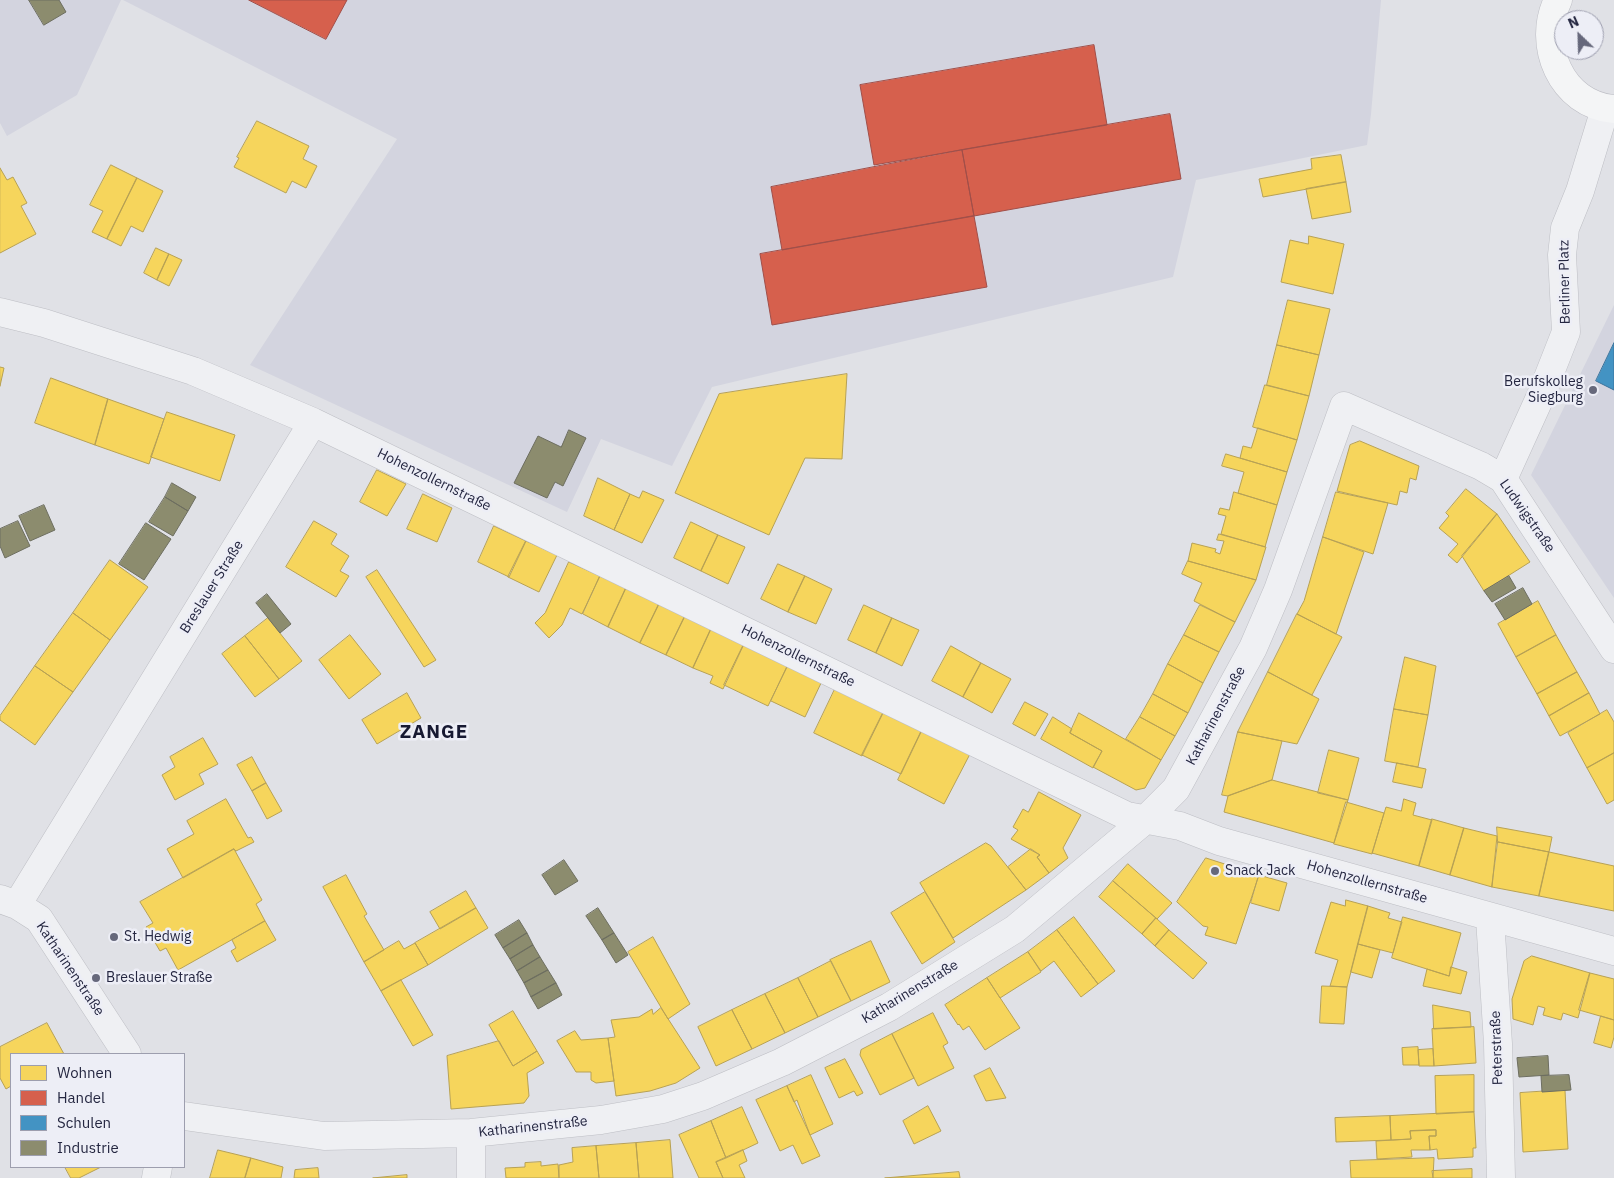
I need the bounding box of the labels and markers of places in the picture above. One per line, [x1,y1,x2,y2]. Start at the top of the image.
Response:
place label: Berufskolleg Siegburg [1504,374,1583,407]
marker: Berufskolleg Siegburg [1587,384,1599,396]
place label: Snack Jack [1225,863,1295,879]
marker: Snack Jack [1209,865,1221,877]
place label: St. Hedwig [124,929,192,945]
marker: St. Hedwig [108,931,120,943]
place label: Breslauer Straße [106,970,212,986]
marker: Breslauer Straße [90,972,102,984]

